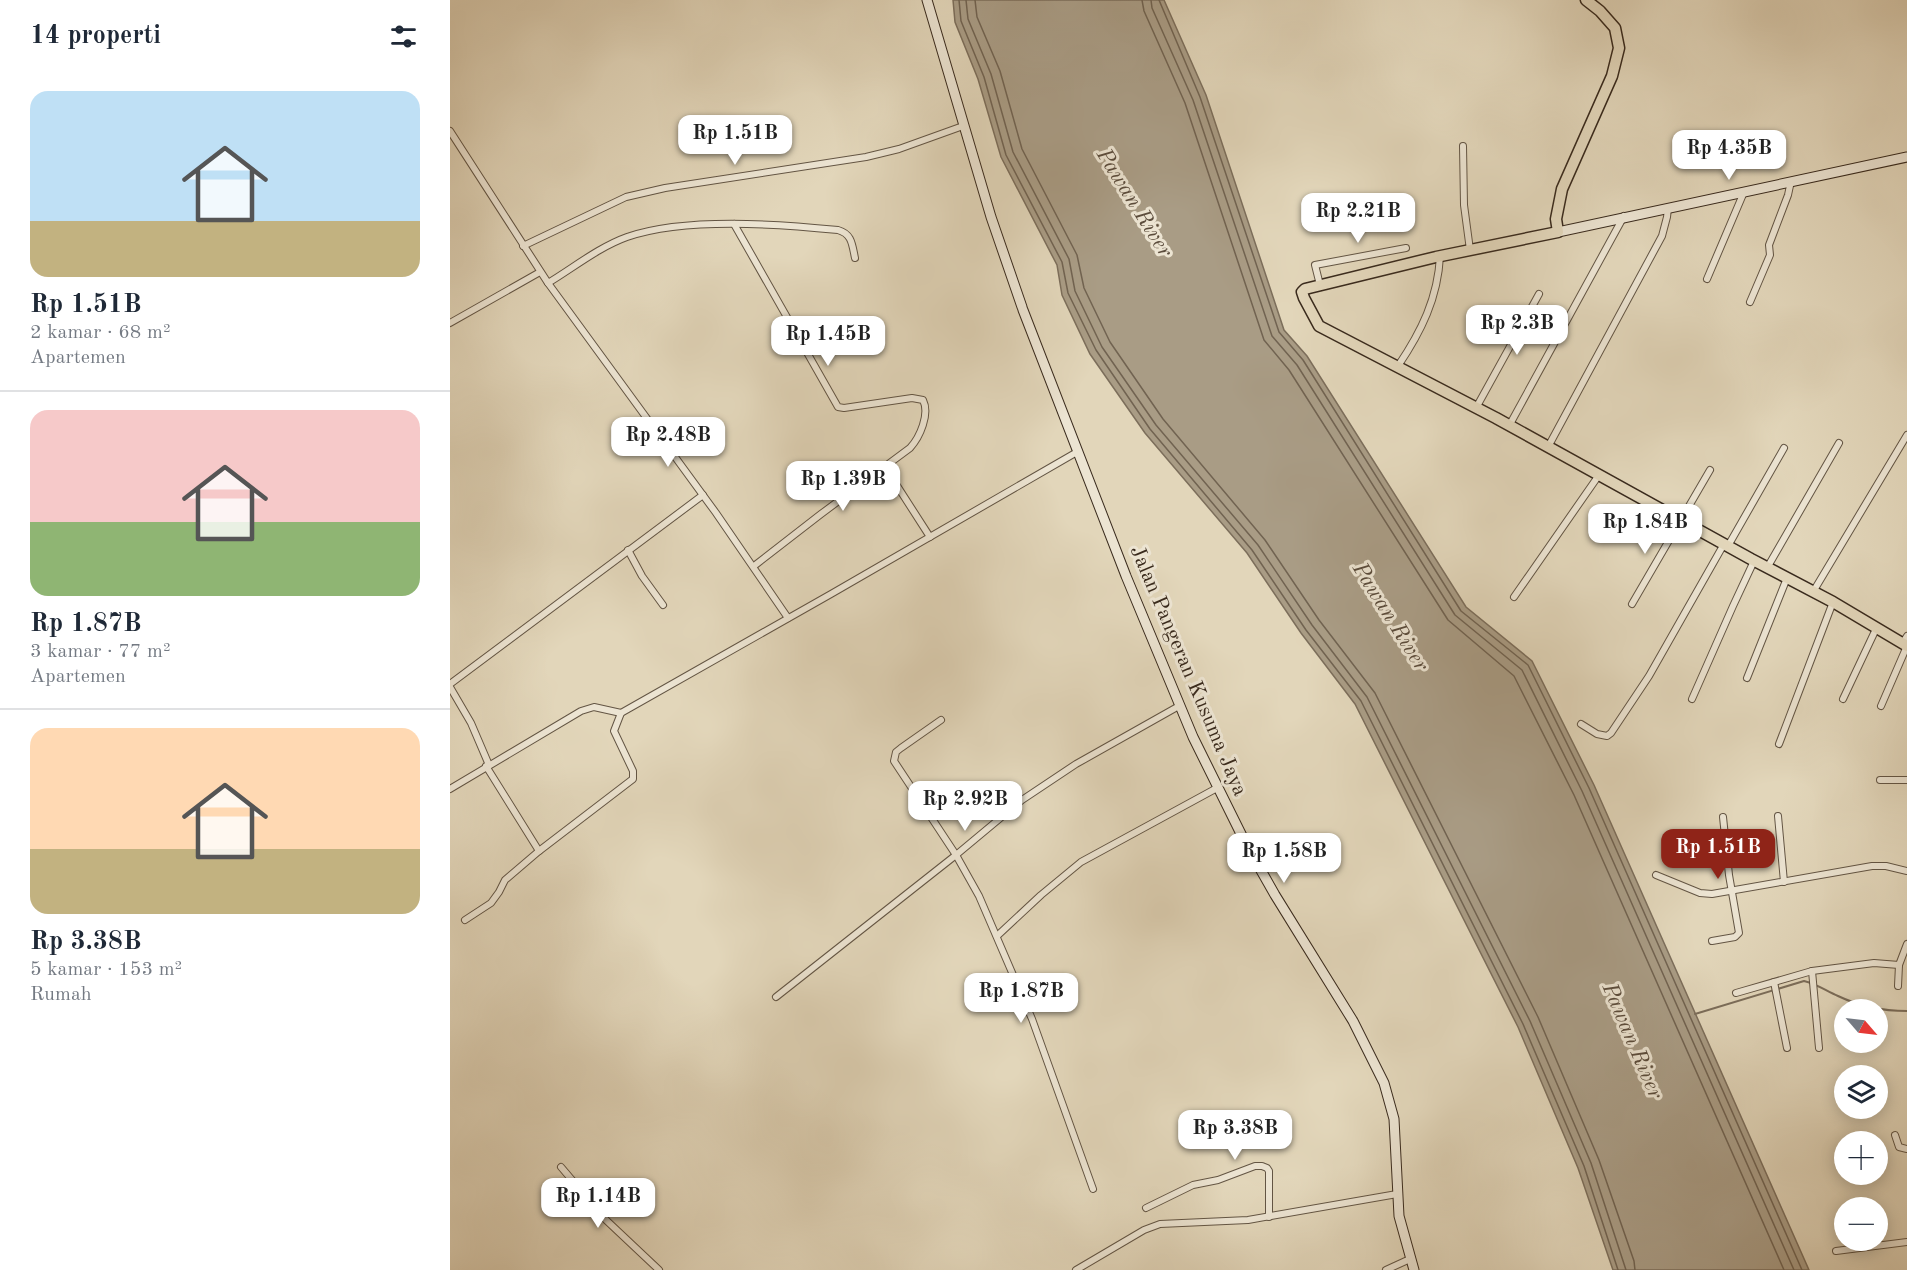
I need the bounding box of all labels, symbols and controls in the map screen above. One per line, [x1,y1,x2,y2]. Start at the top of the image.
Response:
icon: filters [387,20,420,53]
text: 14 properti [30,23,161,49]
pin: Rp 1.51B [673,115,797,166]
text: Rp 1.51B [692,124,778,144]
icon: home [171,130,279,238]
pin: Rp 4.35B [1667,130,1791,181]
text: Rp 4.35B [1686,139,1772,159]
water label: Pawan River [1091,144,1176,262]
pin: Rp 2.21B [1296,193,1420,244]
text: Rp 2.21B [1315,202,1401,222]
text: Rp 1.51B [30,292,141,318]
pin: Rp 2.3B [1462,305,1572,356]
text: Rp 2.3B [1480,314,1554,334]
pin: Rp 1.45B [766,316,890,367]
text: 2 kamar · 68 m² [30,323,171,343]
text: Rp 1.45B [785,325,871,345]
text: Apartemen [30,348,126,368]
pin: Rp 2.48B [606,417,730,468]
text: Rp 2.48B [625,426,711,446]
icon: home [171,449,279,557]
pin: Rp 1.39B [781,461,905,512]
text: Rp 1.39B [800,470,886,490]
pin: Rp 1.84B [1583,504,1707,555]
text: Rp 1.84B [1602,513,1688,533]
street label: Jalan Pangeran Kusuma Jaya [1126,543,1250,799]
water label: Pawan River [1347,558,1432,676]
text: Rp 1.87B [30,611,141,637]
text: 3 kamar · 77 m² [30,642,171,662]
text: Apartemen [30,667,126,687]
icon: home [171,767,279,875]
pin: Rp 2.92B [903,781,1027,832]
text: Rp 2.92B [922,790,1008,810]
pin: Rp 1.51B [1656,829,1780,880]
pin: Rp 1.58B [1222,833,1346,884]
text: Rp 1.51B [1675,838,1761,858]
text: Rp 1.58B [1241,842,1327,862]
text: Rp 3.38B [30,929,141,955]
text: 5 kamar · 153 m² [30,960,182,980]
pin: Rp 1.87B [959,973,1083,1024]
water label: Pawan River [1597,979,1666,1103]
text: Rp 1.87B [978,982,1064,1002]
text: Rumah [30,985,92,1005]
north arrow [1834,999,1888,1053]
map controls [1834,999,1888,1251]
button: layers [1834,1065,1888,1119]
pin: Rp 3.38B [1173,1110,1297,1161]
text: Rp 3.38B [1192,1119,1278,1139]
button: + [1834,1131,1888,1185]
pin: Rp 1.14B [536,1178,660,1229]
text: Rp 1.14B [555,1187,641,1207]
button: − [1834,1197,1888,1251]

